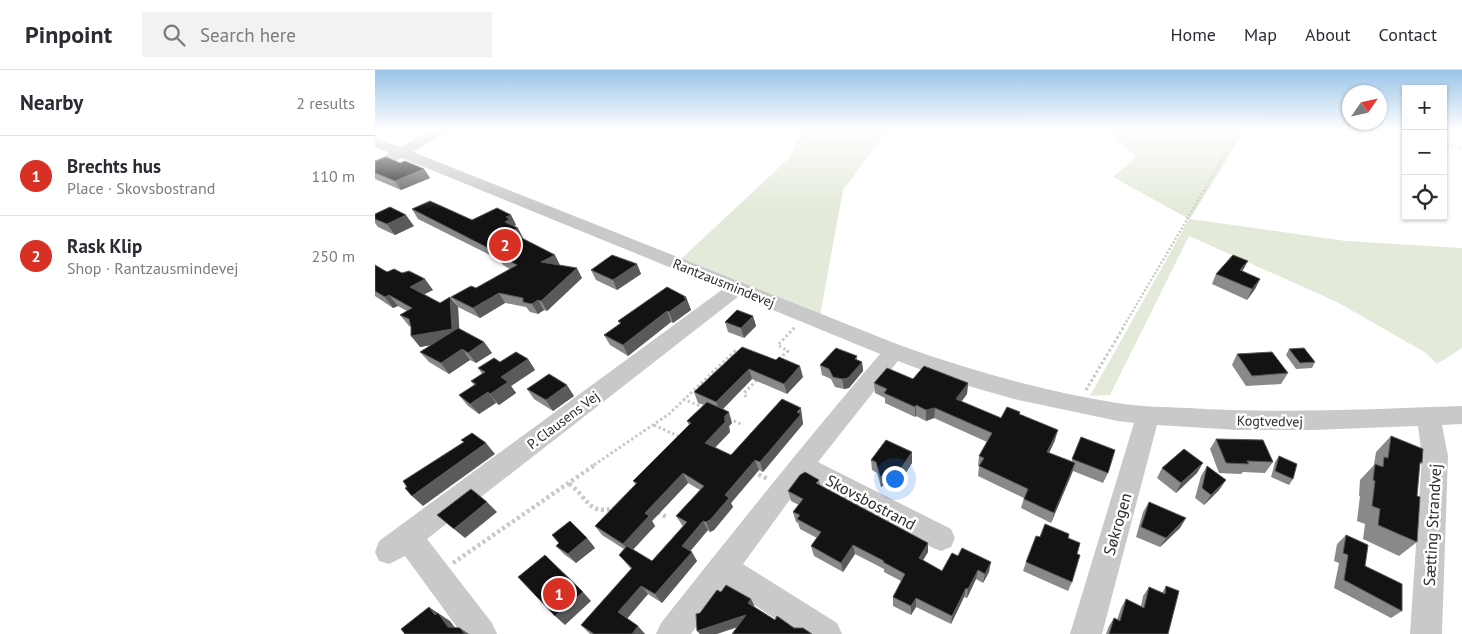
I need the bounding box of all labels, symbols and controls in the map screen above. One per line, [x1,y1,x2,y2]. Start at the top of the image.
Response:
search box [142,12,492,57]
text: Pinpoint [25,19,112,50]
icon: search [160,21,188,49]
text: Search here [200,23,296,47]
text: Home [1170,23,1216,46]
text: Map [1244,23,1277,46]
text: About [1305,23,1351,46]
text: Contact [1379,23,1437,46]
north arrow [1342,85,1387,130]
map controls [1402,85,1447,220]
button: + [1402,85,1447,130]
text: Nearby [20,89,83,116]
text: 2 results [296,93,355,113]
button: − [1402,130,1447,175]
text: Brechts hus [67,154,161,178]
text: 1 [31,166,41,186]
text: 110 m [312,166,355,186]
button: locate [1402,175,1447,220]
text: Place · Skovsbostrand [67,178,215,198]
pin: 2 [489,226,521,264]
text: Rask Klip [67,234,142,258]
text: 2 [31,246,41,266]
text: 250 m [312,246,355,266]
street label: Rantzausmindevej [670,254,778,312]
text: Shop · Rantzausmindevej [67,258,239,278]
street label: P. Clausens Vej [523,387,603,453]
street label: Kogtvedvej [1237,411,1303,431]
street label: Sætting Strandvej [1419,463,1445,587]
your location [882,466,908,492]
street label: Skovsbostrand [823,470,919,534]
street label: Søkrogen [1099,490,1135,558]
pin: 1 [543,575,575,613]

